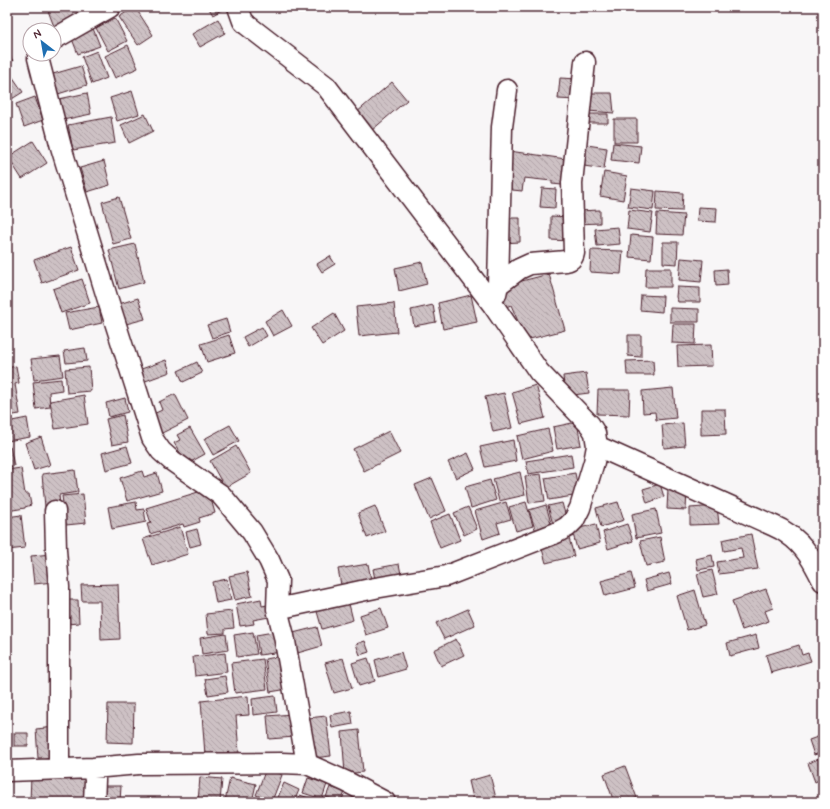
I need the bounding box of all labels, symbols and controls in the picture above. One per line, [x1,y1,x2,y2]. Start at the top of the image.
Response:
north arrow [22,22,62,62]
text: N [31,26,44,42]

